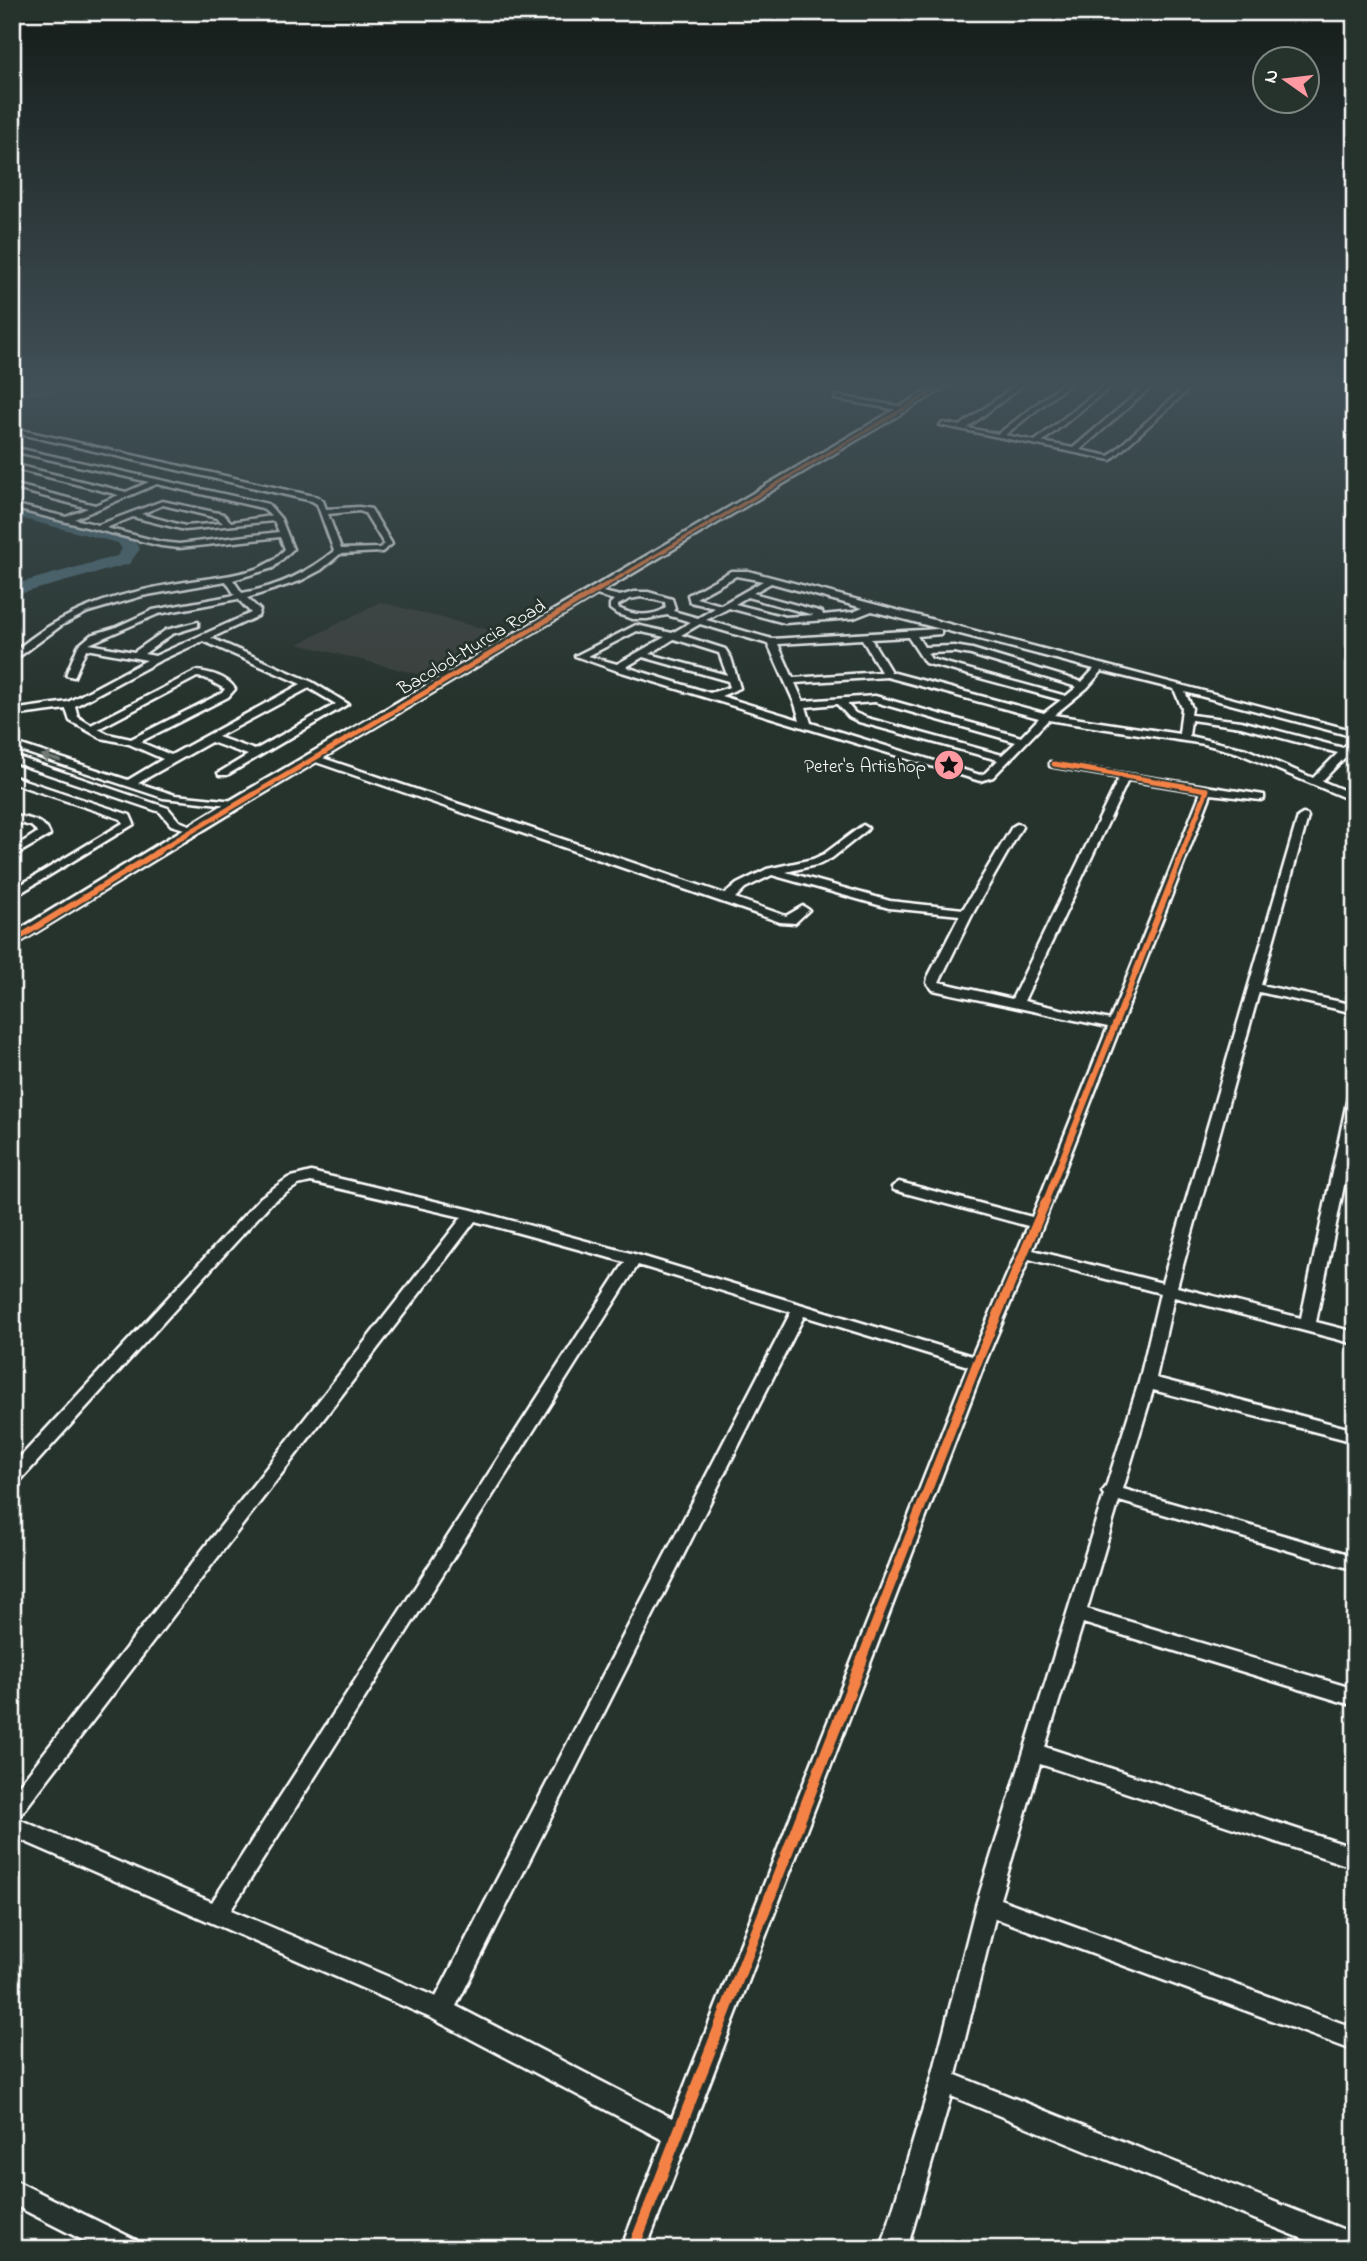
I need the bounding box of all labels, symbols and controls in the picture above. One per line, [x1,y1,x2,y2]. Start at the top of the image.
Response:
north arrow [1252,46,1322,116]
text: N [1257,67,1287,86]
street label: Bacolod-Murcia Road [392,593,552,704]
place icon: Peter's Artishop [932,748,966,782]
one-way arrow [40,753,61,763]
place label: Peter's Artishop [804,754,926,781]

